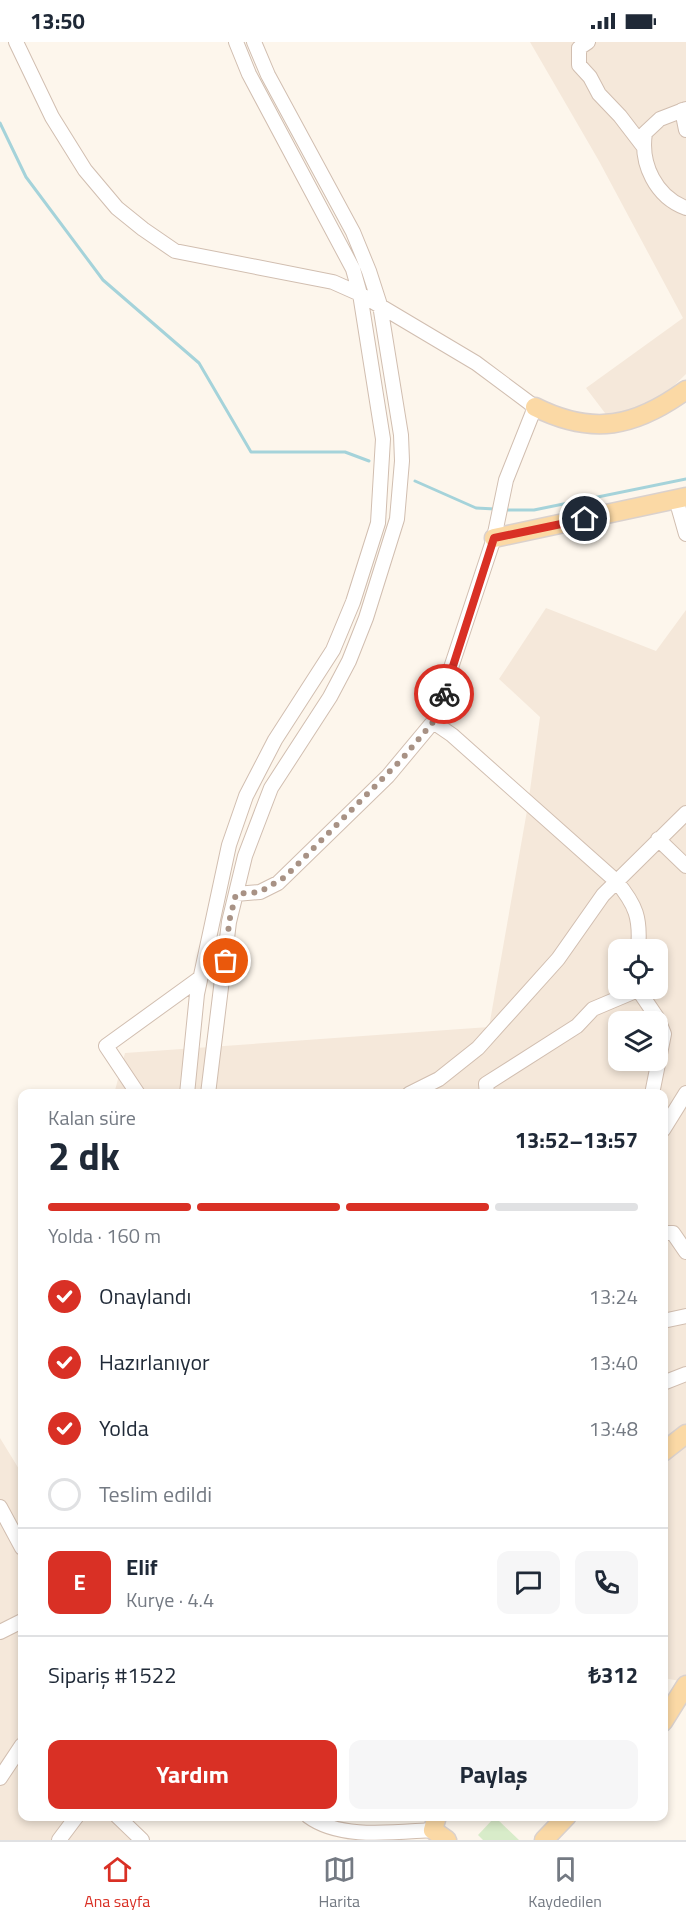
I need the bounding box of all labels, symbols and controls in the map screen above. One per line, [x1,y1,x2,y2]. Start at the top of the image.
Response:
text: 13:50 [30,4,85,38]
pin [559,493,610,544]
icon: home [568,502,601,535]
courier [414,664,474,724]
icon: bike [428,678,461,711]
pin [200,935,251,986]
map controls [608,939,668,1071]
button: locate [608,939,668,999]
icon: bag [209,944,242,977]
button: layers [608,1011,668,1071]
text: Kalan süre [48,1102,136,1133]
text: 13:52–13:57 [515,1123,638,1157]
text: 2 dk [48,1126,120,1185]
text: Yolda · 160 m [48,1220,161,1251]
text: Onaylandı [99,1279,191,1313]
icon: check [48,1280,81,1313]
text: 13:24 [589,1281,638,1312]
text: Hazırlanıyor [99,1345,210,1379]
icon: check [48,1346,81,1379]
text: 13:40 [589,1347,638,1378]
text: Yolda [99,1411,149,1445]
icon: check [48,1412,81,1445]
text: 13:48 [589,1413,638,1444]
text: Teslim edildi [99,1477,212,1511]
text: Elif [126,1550,158,1584]
button: chat [497,1551,560,1614]
button: phone [575,1551,638,1614]
text: E [73,1565,86,1599]
text: Kurye · 4.4 [126,1584,214,1615]
text: Sipariş #1522 [48,1658,176,1692]
text: ₺312 [588,1658,638,1692]
button: Yardım [48,1740,337,1809]
button: Paylaş [349,1740,638,1809]
tab: Ana sayfa [84,1853,150,1913]
tab: Harita [319,1853,360,1913]
tab: Kaydedilen [528,1853,602,1913]

